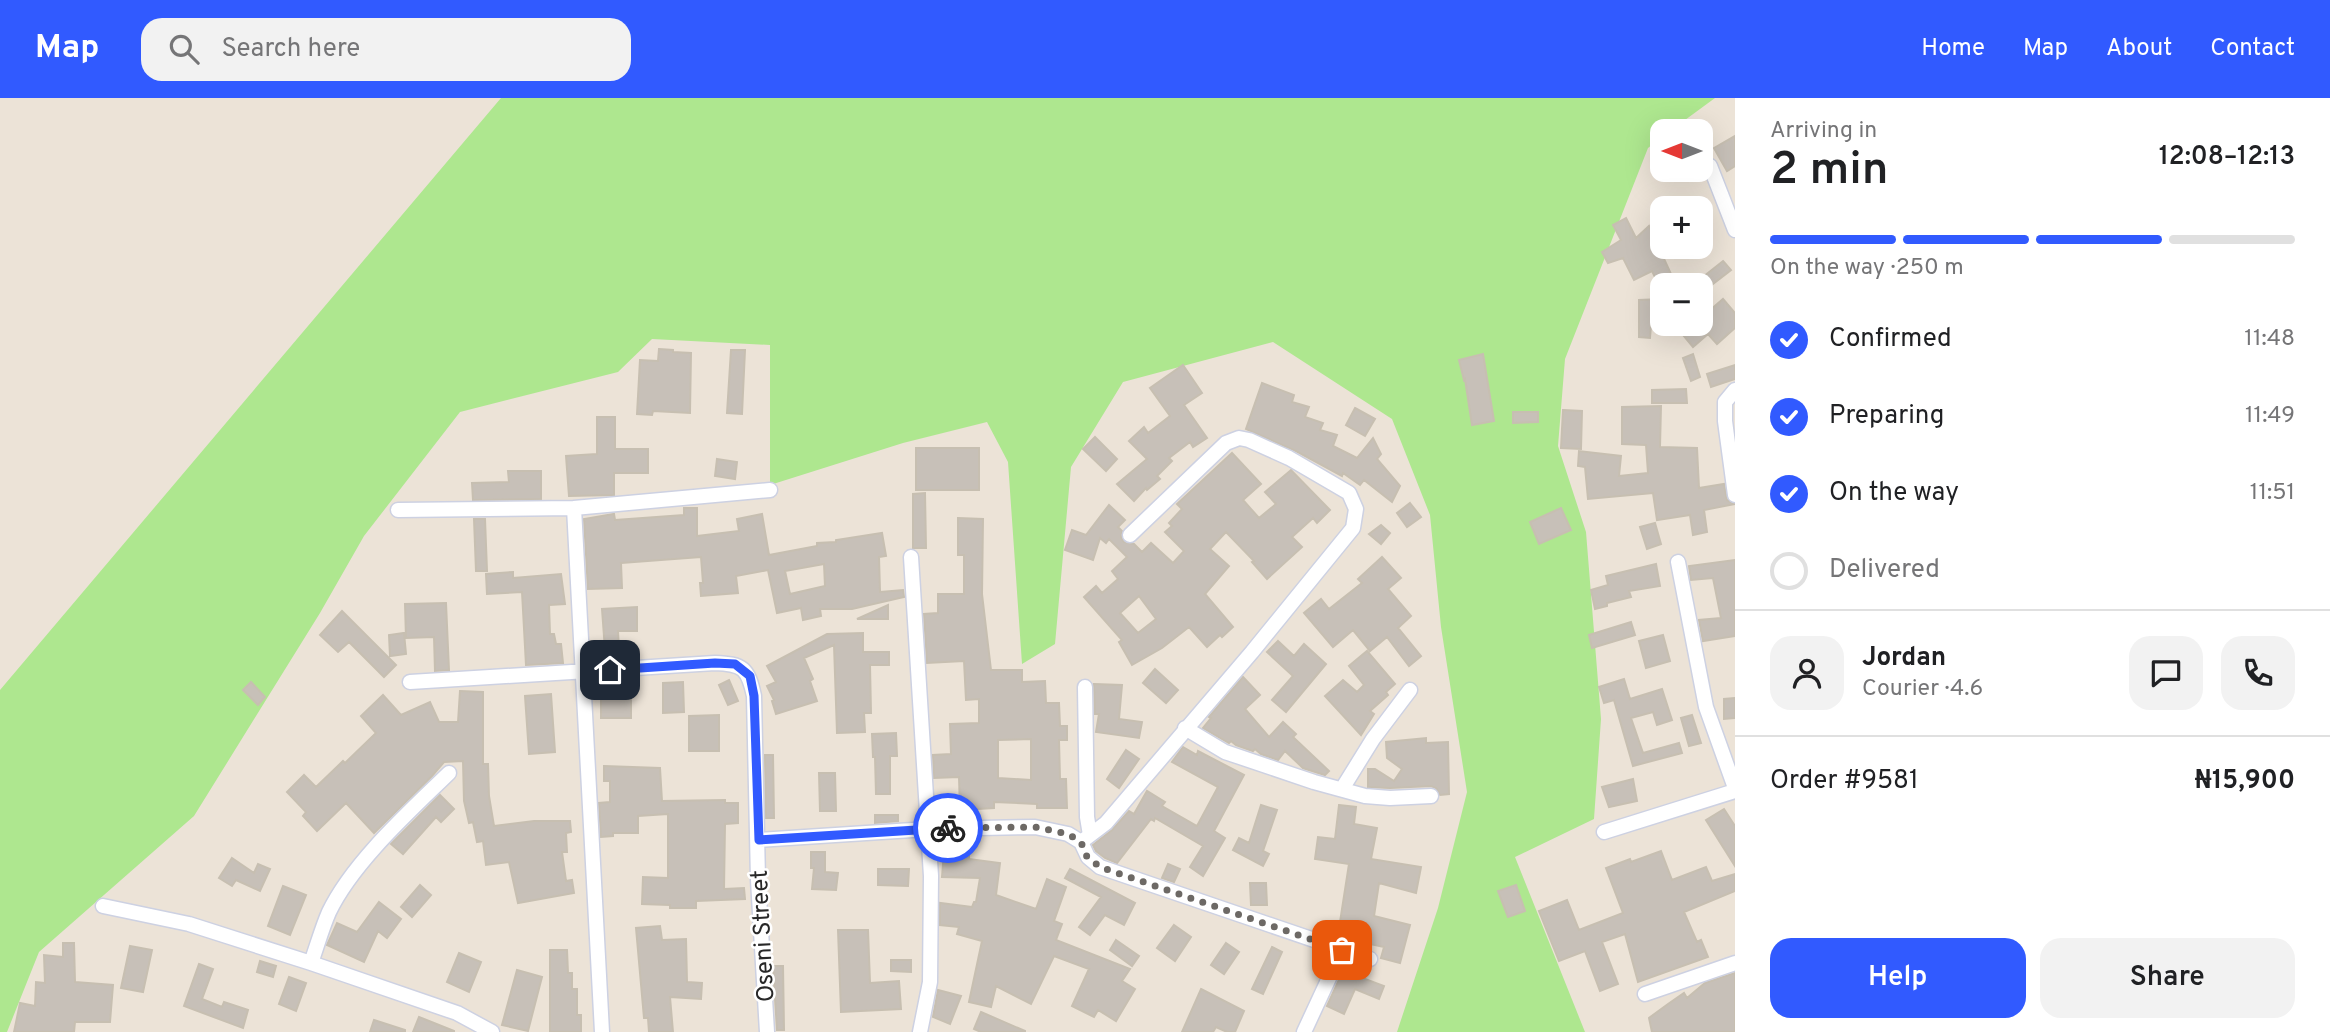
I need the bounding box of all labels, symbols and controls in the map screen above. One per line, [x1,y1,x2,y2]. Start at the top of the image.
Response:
search box [141,18,631,81]
text: Map [35,28,99,70]
icon: search [165,30,203,68]
text: Search here [221,33,360,66]
text: Home [1921,34,1985,64]
text: Map [2023,34,2068,64]
text: About [2106,34,2172,64]
text: Contact [2210,34,2295,64]
text: Arriving in [1770,117,1877,146]
north arrow [1650,119,1713,182]
map controls [1650,119,1713,336]
text: 12:08–12:13 [2159,141,2295,174]
text: 2 min [1770,142,1889,201]
button: + [1650,196,1713,259]
text: On the way · 250 m [1770,254,1964,283]
button: − [1650,273,1713,336]
icon: check [1770,321,1808,359]
text: Confirmed [1829,323,1952,356]
text: 11:48 [2244,325,2295,354]
icon: check [1770,398,1808,436]
text: Preparing [1829,400,1944,433]
text: 11:49 [2245,402,2295,431]
icon: check [1770,475,1808,513]
text: On the way [1829,477,1959,510]
text: 11:51 [2250,479,2295,508]
text: Delivered [1829,554,1940,587]
button: person [1770,636,1844,710]
button: chat [2129,636,2203,710]
button: phone [2221,636,2295,710]
pin [580,640,640,700]
text: Jordan [1862,642,1946,675]
icon: home [591,651,629,689]
text: Courier · 4.6 [1862,675,1983,704]
text: Order #9581 [1770,765,1919,798]
text: ₦15,900 [2194,765,2295,798]
courier [913,793,983,863]
icon: bike [929,809,967,847]
street label: Oseni Street [746,869,782,1003]
pin [1312,920,1372,980]
icon: bag [1323,931,1361,969]
button: Help [1770,938,2026,1018]
button: Share [2040,938,2295,1018]

